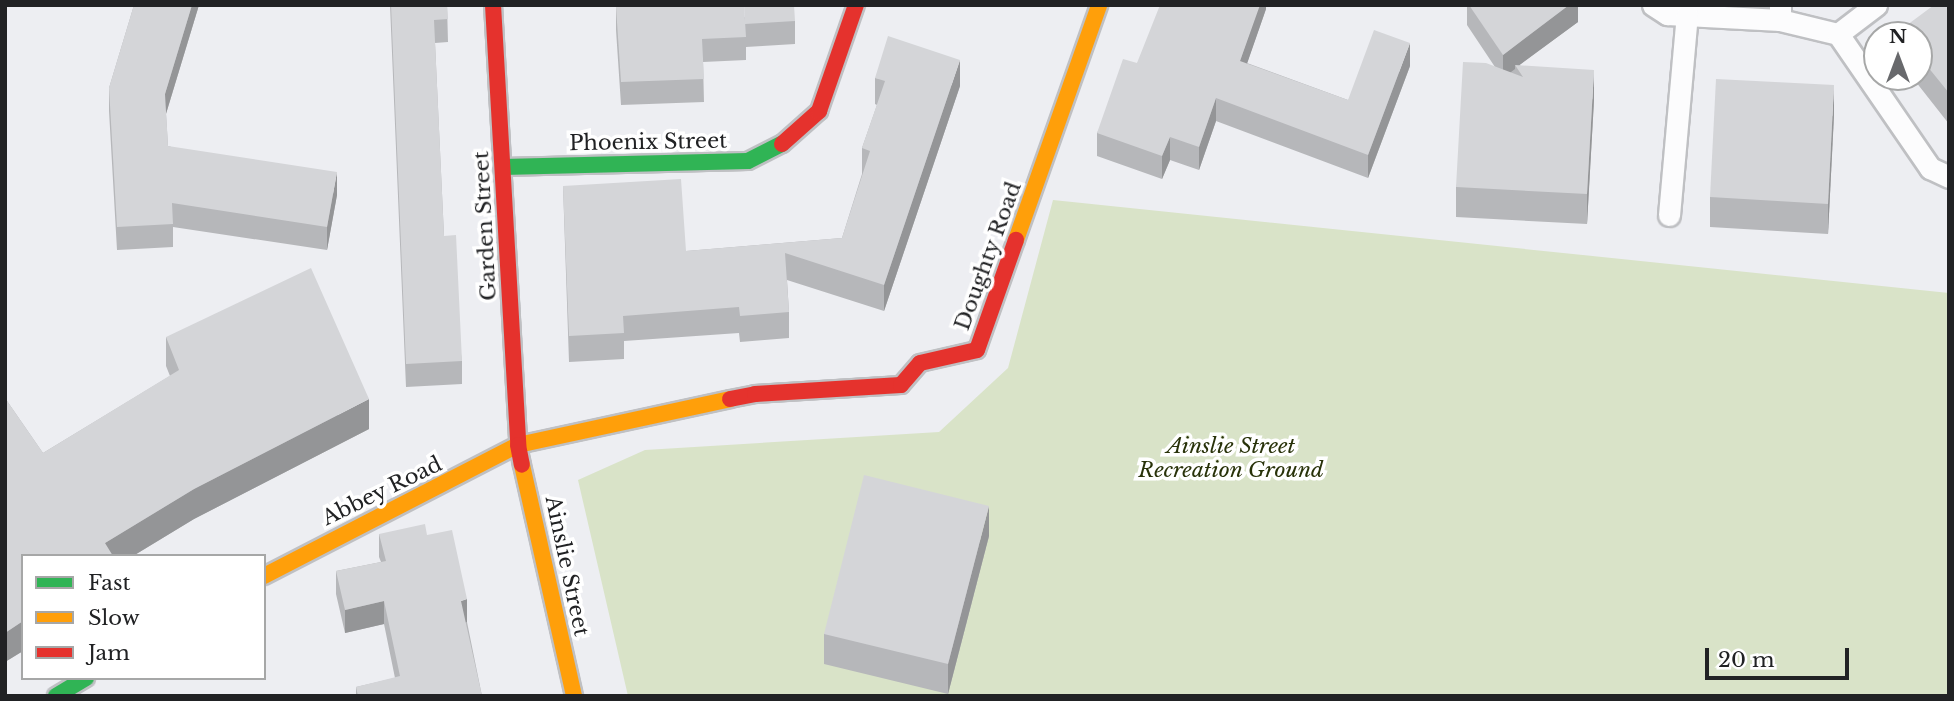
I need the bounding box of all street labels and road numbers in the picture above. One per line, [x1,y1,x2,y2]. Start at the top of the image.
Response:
street label: Phoenix Street [569,128,727,156]
street label: Garden Street [469,151,501,301]
street label: Doughty Road [949,178,1027,334]
street label: Abbey Road [318,451,446,531]
street label: Ainslie Street [540,494,594,638]

